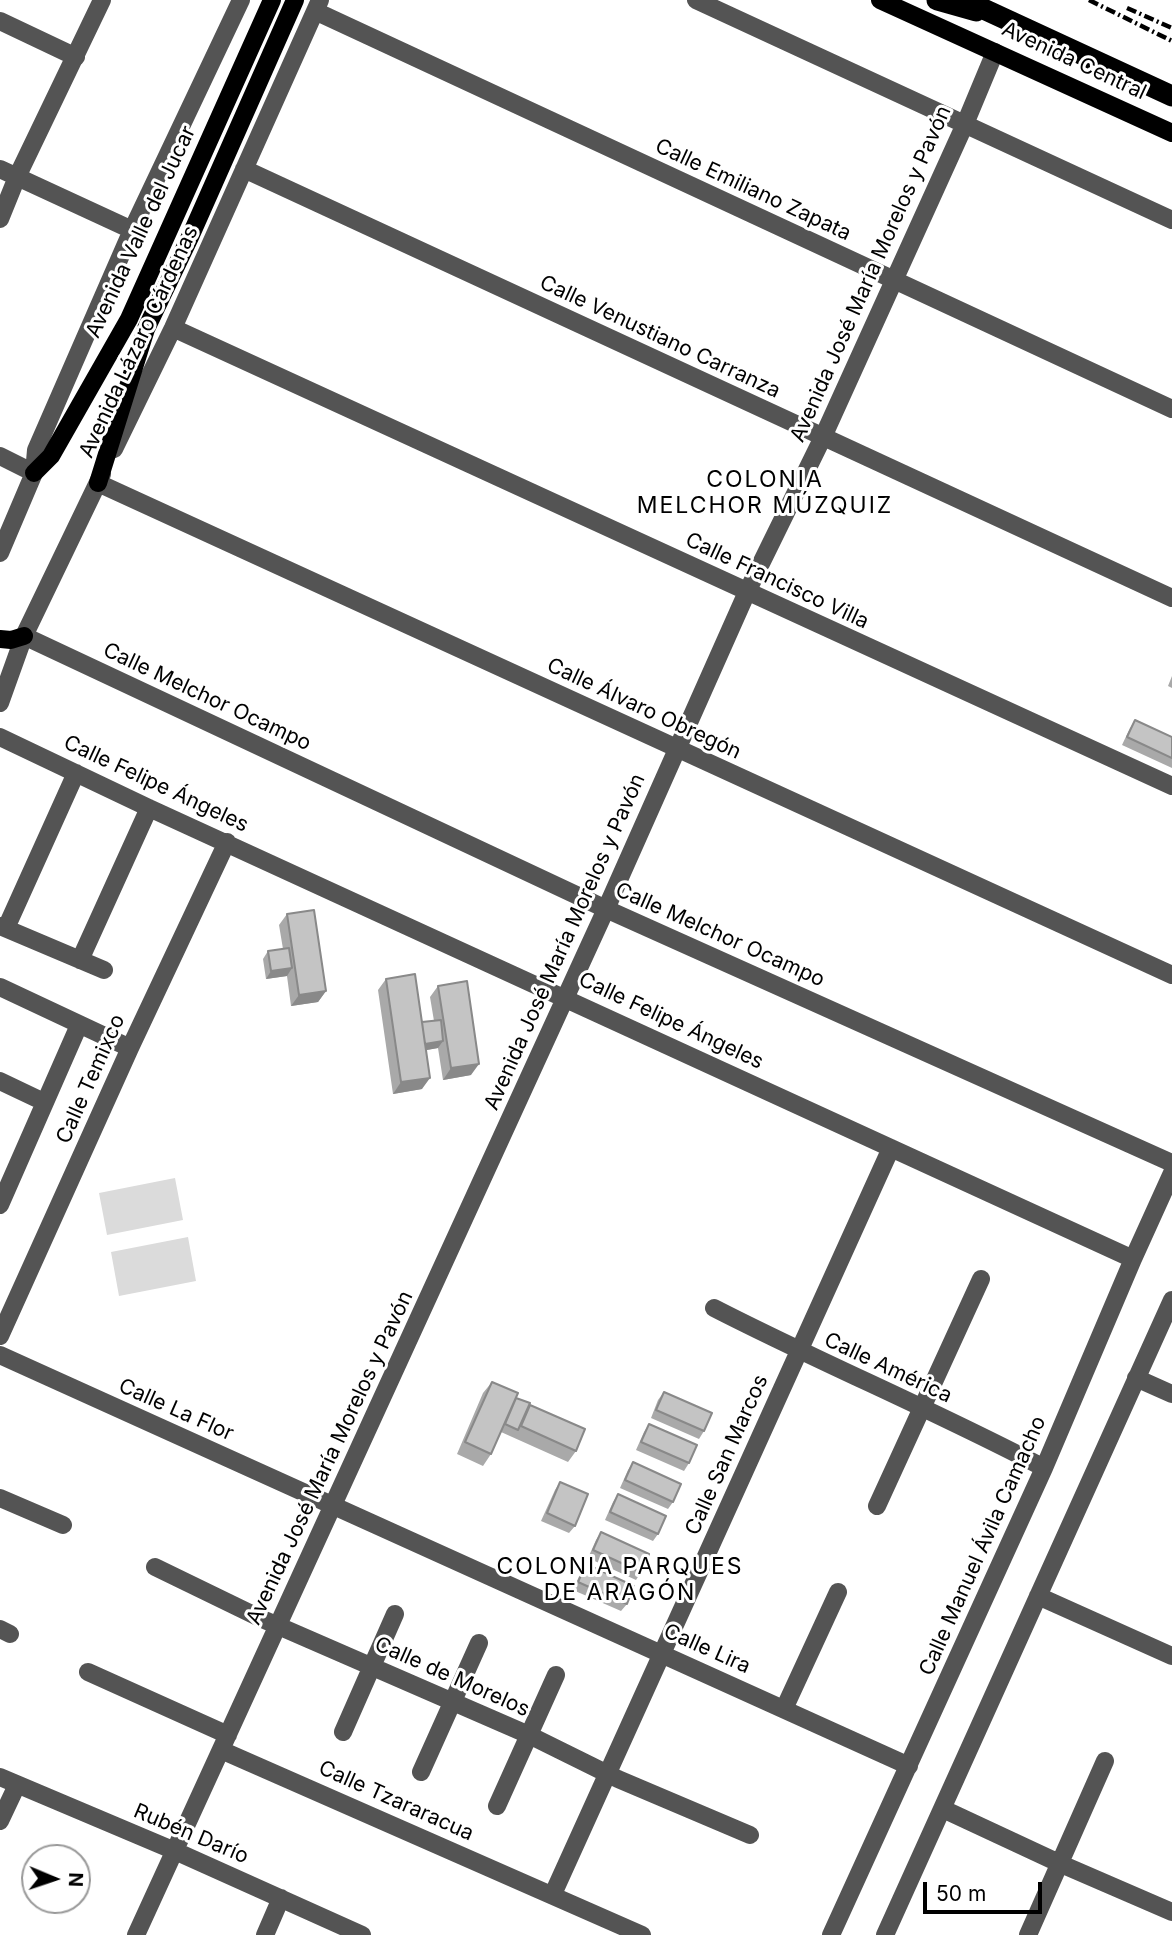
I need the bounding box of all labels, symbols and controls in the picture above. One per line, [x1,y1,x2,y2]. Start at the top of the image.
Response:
street label: Avenida Central [998,17,1150,105]
street label: Avenida José María Morelos y Pavón [785,102,957,446]
street label: Avenida Valle del Jucar [81,122,201,342]
street label: Calle Emiliano Zapata [651,134,855,246]
street label: Avenida Lázaro Cárdenas [74,222,204,462]
street label: Calle Venustiano Carranza [536,270,784,404]
district label: COLONIA MELCHOR MÚZQUIZ [639,466,891,520]
street label: Calle Francisco Villa [681,527,873,635]
street label: Calle Melchor Ocampo [99,638,315,756]
street label: Calle Álvaro Obregón [543,653,745,765]
street label: Calle Felipe Ángeles [60,730,252,838]
street label: Avenida José María Morelos y Pavón [479,770,651,1114]
street label: Calle Melchor Ocampo [611,877,829,993]
street label: Calle Felipe Ángeles [575,967,767,1075]
street label: Calle Temixco [51,1011,131,1147]
street label: Avenida José María Morelos y Pavón [241,1287,419,1629]
street label: Calle América [820,1327,956,1409]
street label: Calle San Marcos [680,1371,774,1539]
street label: Calle La Flor [115,1373,237,1447]
street label: Calle Manuel Ávila Camacho [914,1412,1052,1680]
district label: COLONIA PARQUES DE ARAGÓN [498,1553,742,1607]
street label: Calle Lira [660,1619,754,1679]
street label: Calle de Morelos [371,1632,533,1722]
street label: Calle Tzararacua [315,1756,477,1846]
street label: Rubén Darío [130,1799,252,1869]
north arrow [21,1844,91,1914]
scale bar [927,1868,1046,1912]
text: N [64,1872,87,1887]
text: 50 m [936,1881,986,1906]

